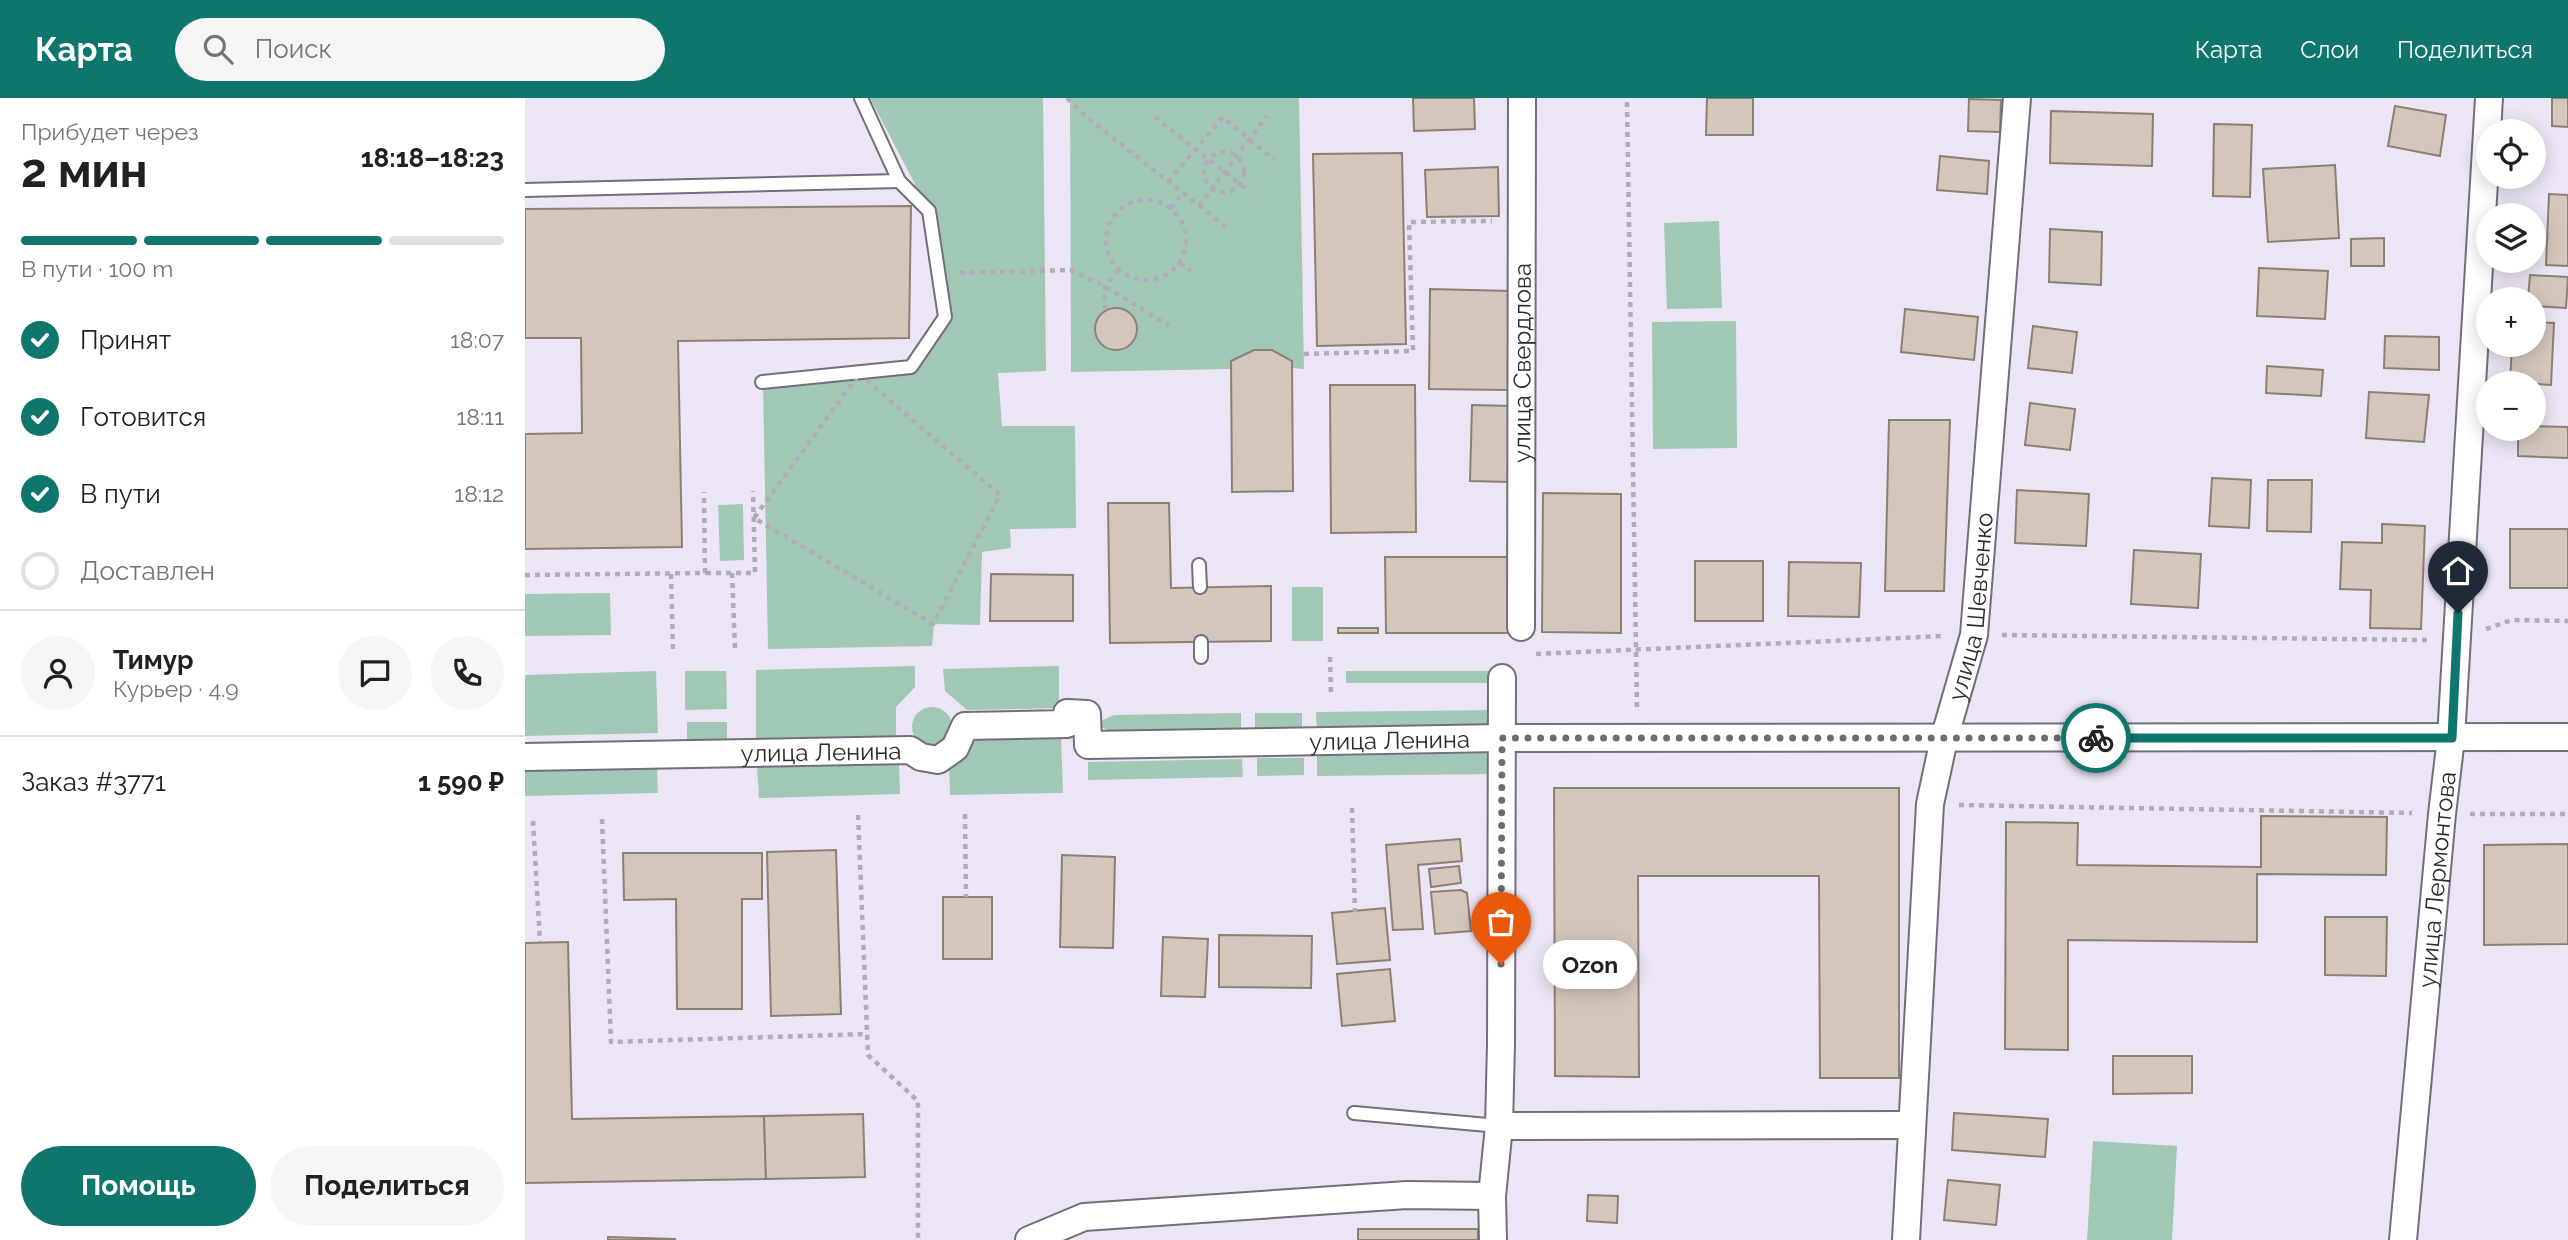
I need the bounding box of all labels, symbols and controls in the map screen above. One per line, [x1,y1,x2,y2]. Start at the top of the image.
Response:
search box [175,18,665,81]
text: Карта [35,30,133,69]
icon: search [199,30,237,68]
text: Поиск [255,34,332,64]
text: Карта [2195,35,2262,64]
text: Слои [2300,35,2359,64]
text: Поделиться [2397,35,2533,64]
text: Прибудет через [21,118,199,145]
map controls [2476,119,2546,441]
button: locate [2476,119,2546,189]
text: 18:18–18:23 [361,143,504,173]
text: 2 мин [21,144,148,198]
button: layers [2476,203,2546,273]
text: В пути · 100 m [21,255,173,282]
street label: улица Свердлова [1507,263,1536,463]
button: + [2476,287,2546,357]
icon: check [21,321,59,359]
text: Принят [80,325,171,355]
text: 18:07 [450,326,504,353]
button: − [2476,371,2546,441]
icon: check [21,398,59,436]
text: Готовится [80,402,206,432]
text: 18:11 [457,403,504,430]
icon: check [21,475,59,513]
text: В пути [80,479,161,509]
text: 18:12 [454,480,504,507]
street label: улица Шевченко [1941,511,1998,704]
pin [2428,541,2488,613]
icon: home [2439,552,2477,590]
text: Доставлен [80,556,215,586]
button: person [21,636,95,710]
button: chat [338,636,412,710]
button: phone [430,636,504,710]
text: Тимур [113,645,193,675]
text: Курьер · 4.9 [113,675,239,702]
courier [2061,703,2131,773]
icon: bike [2077,719,2115,757]
street label: улица Ленина [1309,724,1470,756]
street label: улица Ленина [740,736,902,768]
text: Заказ #3771 [21,767,166,797]
text: 1 590 ₽ [418,767,504,797]
street label: улица Лермонтова [2412,770,2461,989]
pin [1471,892,1531,964]
icon: bag [1482,903,1520,941]
callout: Ozon [1543,940,1637,988]
text: Ozon [1562,951,1618,978]
button: Помощь [21,1146,256,1226]
button: Поделиться [270,1146,504,1226]

